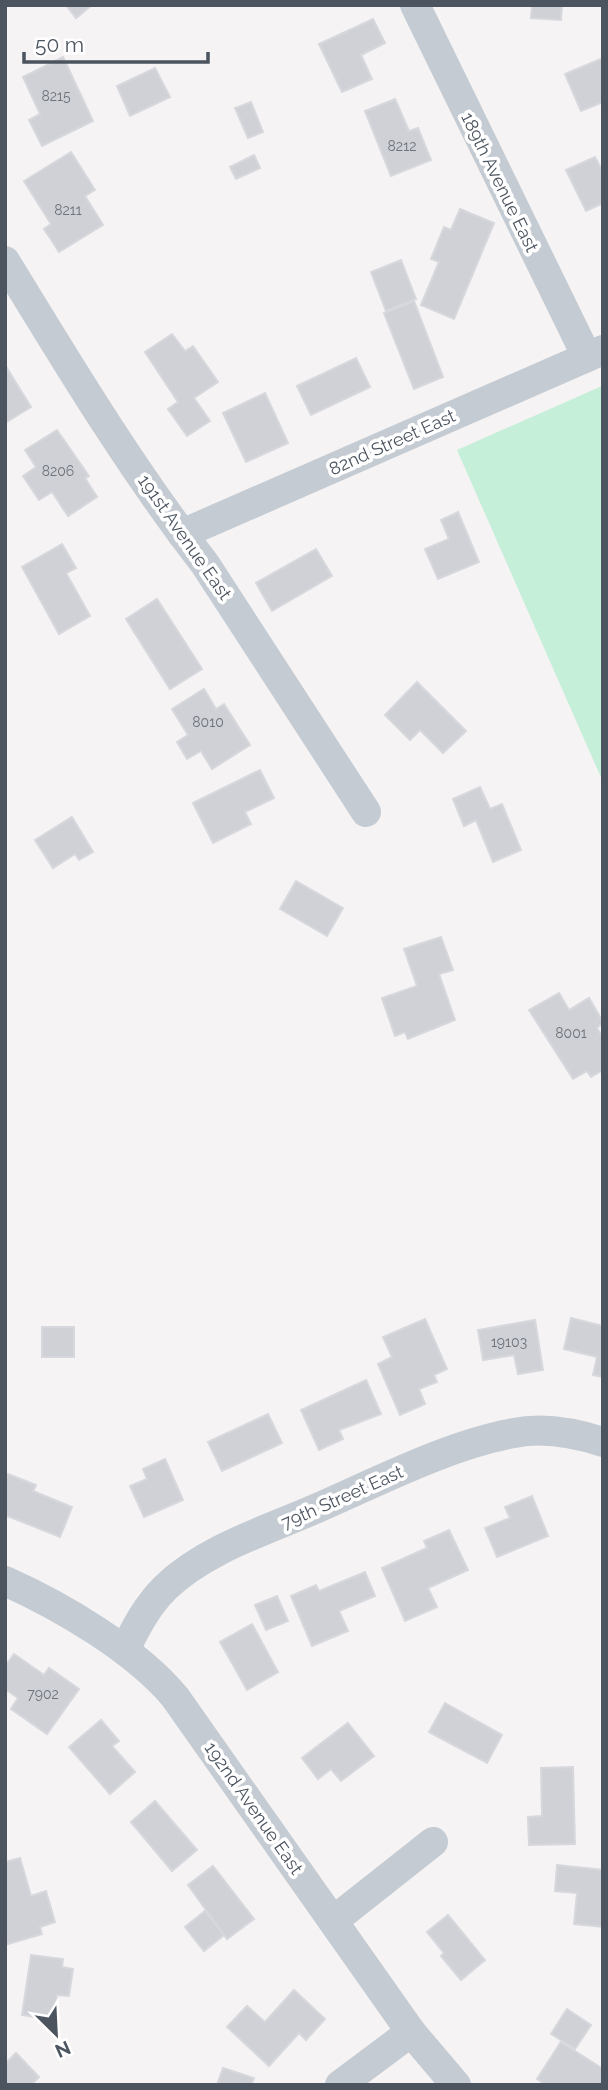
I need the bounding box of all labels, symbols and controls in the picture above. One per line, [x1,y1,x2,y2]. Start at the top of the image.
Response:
scale bar [24,21,208,65]
text: 50 m [35,32,84,57]
house number: 8215 [41,88,71,104]
street label: 189th Avenue East [457,109,543,255]
house number: 8212 [388,138,416,154]
house number: 8211 [54,202,82,218]
street label: 82nd Street East [325,405,459,479]
house number: 8206 [42,463,74,479]
street label: 191st Avenue East [134,470,236,604]
house number: 8010 [192,714,224,730]
house number: 8001 [555,1025,587,1041]
house number: 19103 [491,1334,527,1350]
street label: 79th Street East [278,1461,406,1533]
house number: 7902 [27,1686,59,1702]
street label: 192nd Avenue East [201,1738,307,1878]
north arrow [21,1999,91,2069]
text: N [52,2037,74,2063]

